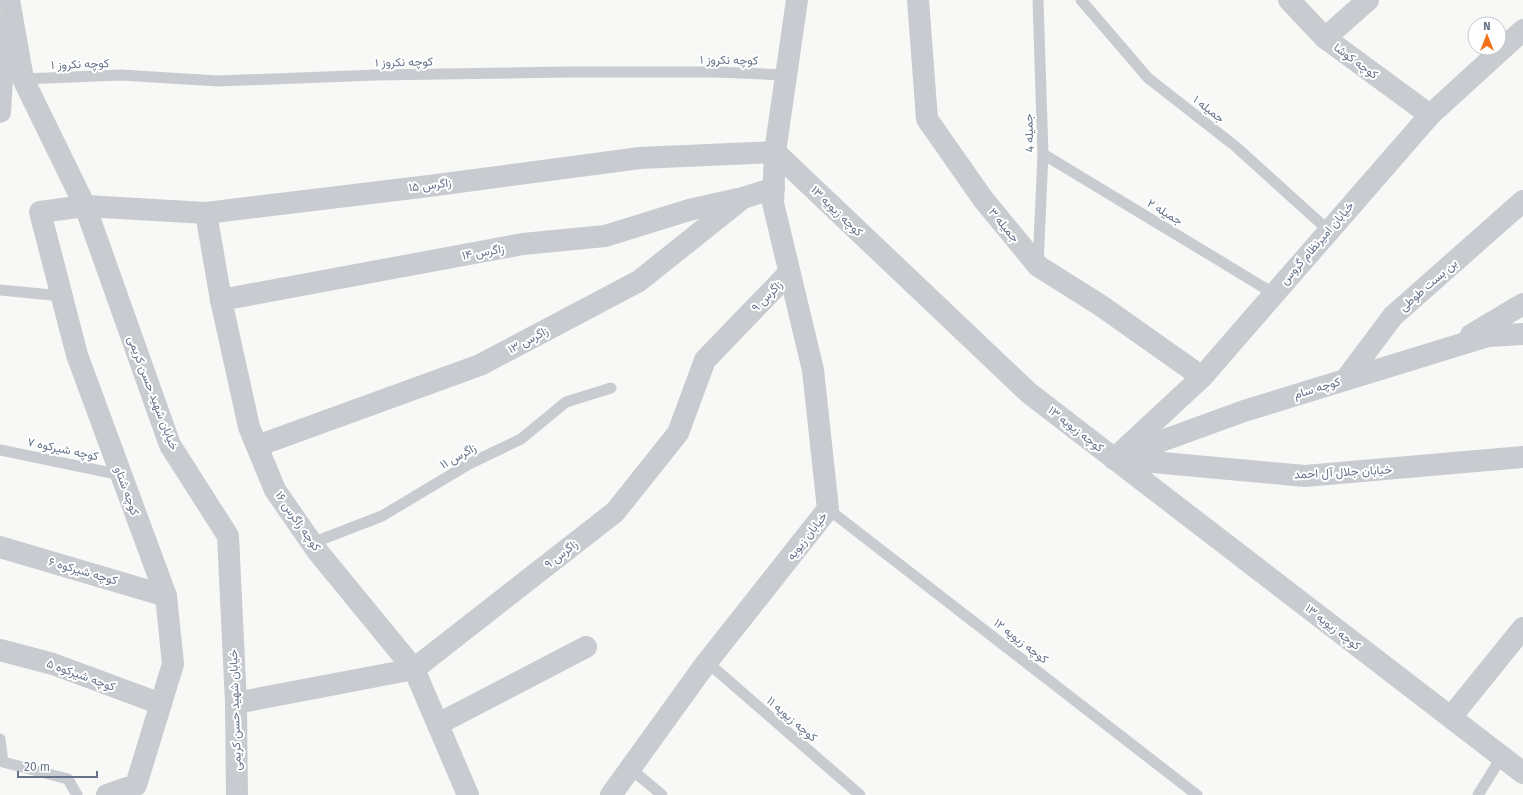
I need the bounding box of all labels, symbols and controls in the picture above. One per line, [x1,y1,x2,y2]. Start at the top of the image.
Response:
north arrow [1467,16,1507,56]
text: N [1483,20,1491,33]
street label: کوچه کوشا [1331,40,1381,83]
street label: کوچه نکروز ۱ [700,52,758,69]
street label: کوچه نکروز ۱ [375,54,433,71]
street label: کوچه نکروز ۱ [51,56,109,73]
street label: جمیله ۱ [1191,92,1227,126]
street label: جمیله 4 [1021,113,1037,153]
street label: زاگرس ۱۵ [408,175,452,196]
street label: کوچه زیویه ۱۳ [808,183,866,240]
street label: جمیله ۲ [1145,196,1185,228]
street label: خیابان امیرنظام گروس [1277,199,1358,288]
street label: جمیله ۳ [986,205,1022,245]
street label: زاگرس ۱۴ [461,241,505,264]
street label: بن بست طوطی [1396,256,1460,315]
street label: زاگرس ۹ [749,277,786,315]
street label: زاگرس ۱۳ [505,324,551,357]
street label: خیابان شهید حسن کریمی [124,334,181,453]
street label: کوچه سام [1292,374,1342,403]
street label: کوچه زیویه ۱۳ [1045,403,1106,456]
street label: کوچه شیرکوه ۷ [26,435,100,464]
street label: زاگرس ۱۱ [437,440,479,473]
street label: خیابان جلال آل احمد [1294,462,1392,483]
street label: کوچه شتاو [111,465,142,518]
street label: کوچه زاگرس ۱۶ [271,488,324,554]
street label: خیابان زیویه [784,509,831,564]
street label: زاگرس ۹ [542,537,581,572]
street label: کوچه شیرکوه ۶ [47,554,119,588]
street label: کوچه زیویه ۱۳ [1302,601,1363,654]
street label: کوچه زیویه ۱۲ [991,616,1051,667]
street label: خیابان شهید حسن کریمی [226,649,245,771]
street label: کوچه شیرکوه ۵ [44,656,117,695]
street label: کوچه زیویه ۱۱ [763,693,820,745]
scale bar [18,753,97,779]
text: 20 m [24,760,50,774]

